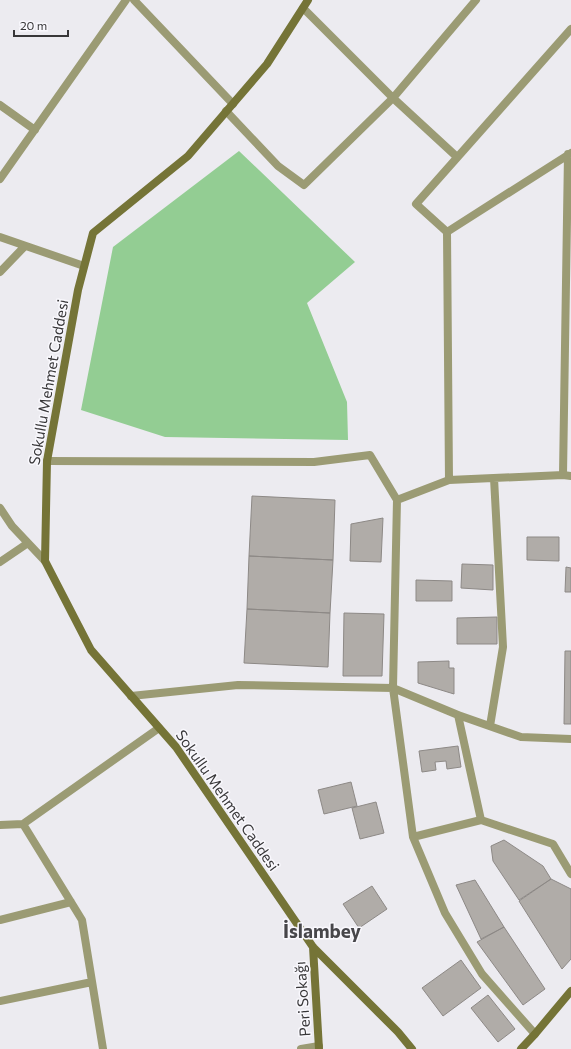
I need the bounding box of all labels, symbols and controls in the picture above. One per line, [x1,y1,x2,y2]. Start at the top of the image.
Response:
scale bar [14,12,68,38]
text: 20 m [20,18,47,32]
street label: Sokullu Mehmet Caddesi [25,298,71,466]
street label: Sokullu Mehmet Caddesi [172,726,284,874]
district label: İslambey [283,919,362,942]
street label: Peri Sokağı [290,961,314,1037]

